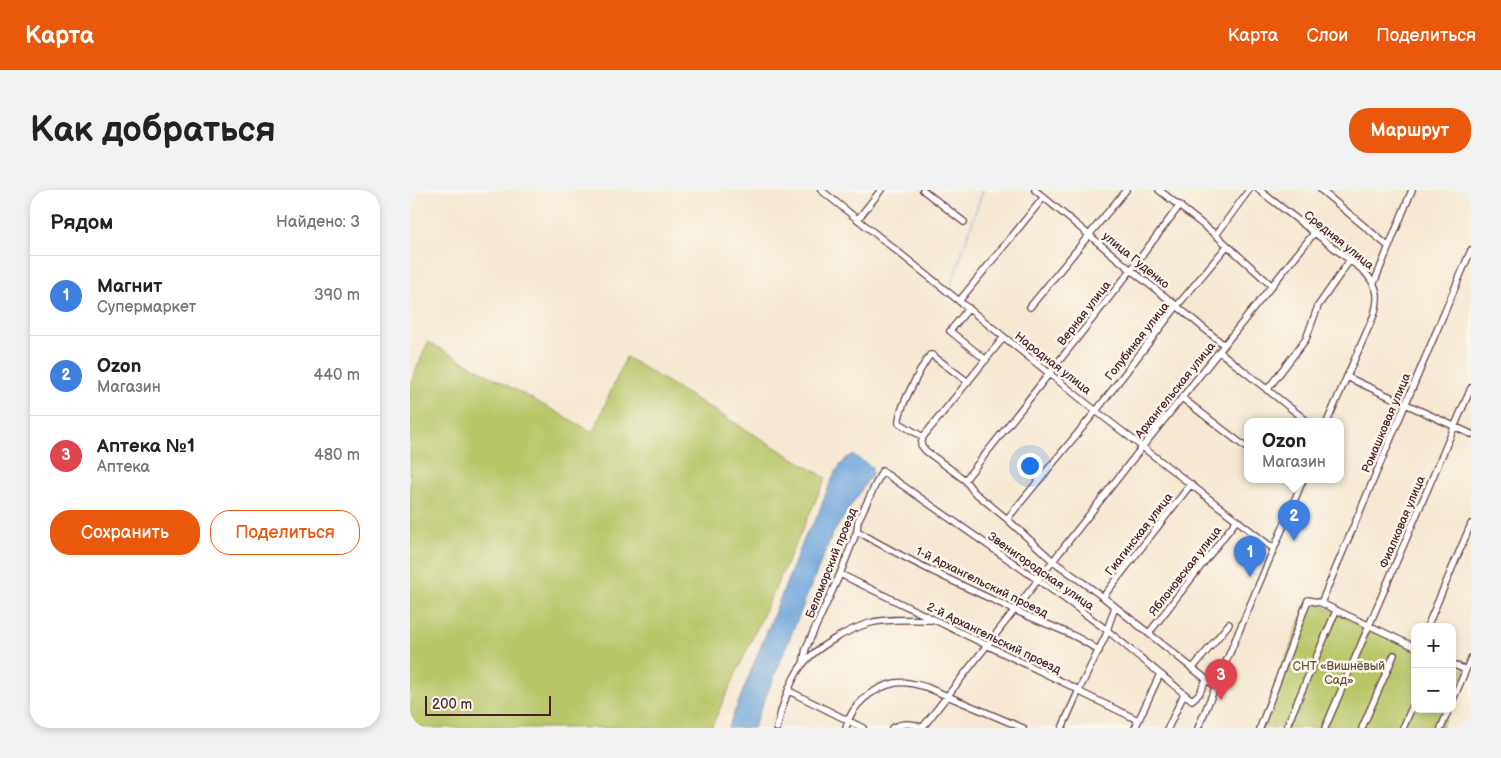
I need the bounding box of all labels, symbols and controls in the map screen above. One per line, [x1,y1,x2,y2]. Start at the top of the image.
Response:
text: Карта [25,21,94,50]
text: Карта [1228,25,1278,46]
text: Слои [1306,25,1348,46]
text: Поделиться [1376,25,1476,46]
button: Маршрут [1349,108,1471,153]
text: Как добраться [30,109,276,152]
street label: Средняя улица [1301,208,1377,273]
text: Рядом [50,210,113,235]
text: Найдено: 3 [276,213,360,232]
street label: улица Гуденко [1099,229,1172,292]
text: Магнит [97,275,162,298]
street label: Верная улица [1054,278,1114,349]
text: 1 [63,286,69,305]
text: 390 m [314,286,360,305]
text: Супермаркет [97,298,196,317]
street label: Голубиная улица [1102,299,1173,384]
street label: Народная улица [1011,329,1094,398]
street label: Архангельская улица [1131,339,1219,442]
text: Ozon [97,355,141,378]
text: 2 [61,366,71,385]
text: 440 m [314,366,360,385]
street label: Ромашковая улица [1359,371,1414,475]
text: Магазин [97,378,161,397]
popup [1244,418,1344,483]
text: Ozon [1262,430,1306,453]
text: Аптека №1 [97,435,195,458]
text: 3 [61,446,71,465]
text: 480 m [314,446,360,465]
your location [1017,453,1043,479]
text: Магазин [1262,453,1326,472]
text: Аптека [97,458,150,477]
street label: Фиалковая улица [1376,474,1429,571]
street label: Гиагинская улица [1102,490,1176,579]
pin: 2 [1278,500,1310,541]
street label: Беломорский проезд [802,505,861,621]
button: Сохранить [50,510,200,555]
button: Поделиться [210,510,360,555]
street label: Яблоновская улица [1146,523,1225,619]
street label: Звенигородская улица [985,529,1097,614]
pin: 1 [1234,536,1266,577]
street label: 1-й Архангельский проезд [913,544,1051,621]
street label: 2-й Архангельский проезд [924,599,1064,678]
map controls [1411,623,1456,713]
button: + [1411,623,1456,668]
pin: 3 [1205,659,1237,700]
park label: СНТ «Вишнёвый Cад» [1293,659,1385,688]
button: − [1411,668,1456,713]
scale bar [425,693,551,716]
text: 200 m [432,696,472,713]

